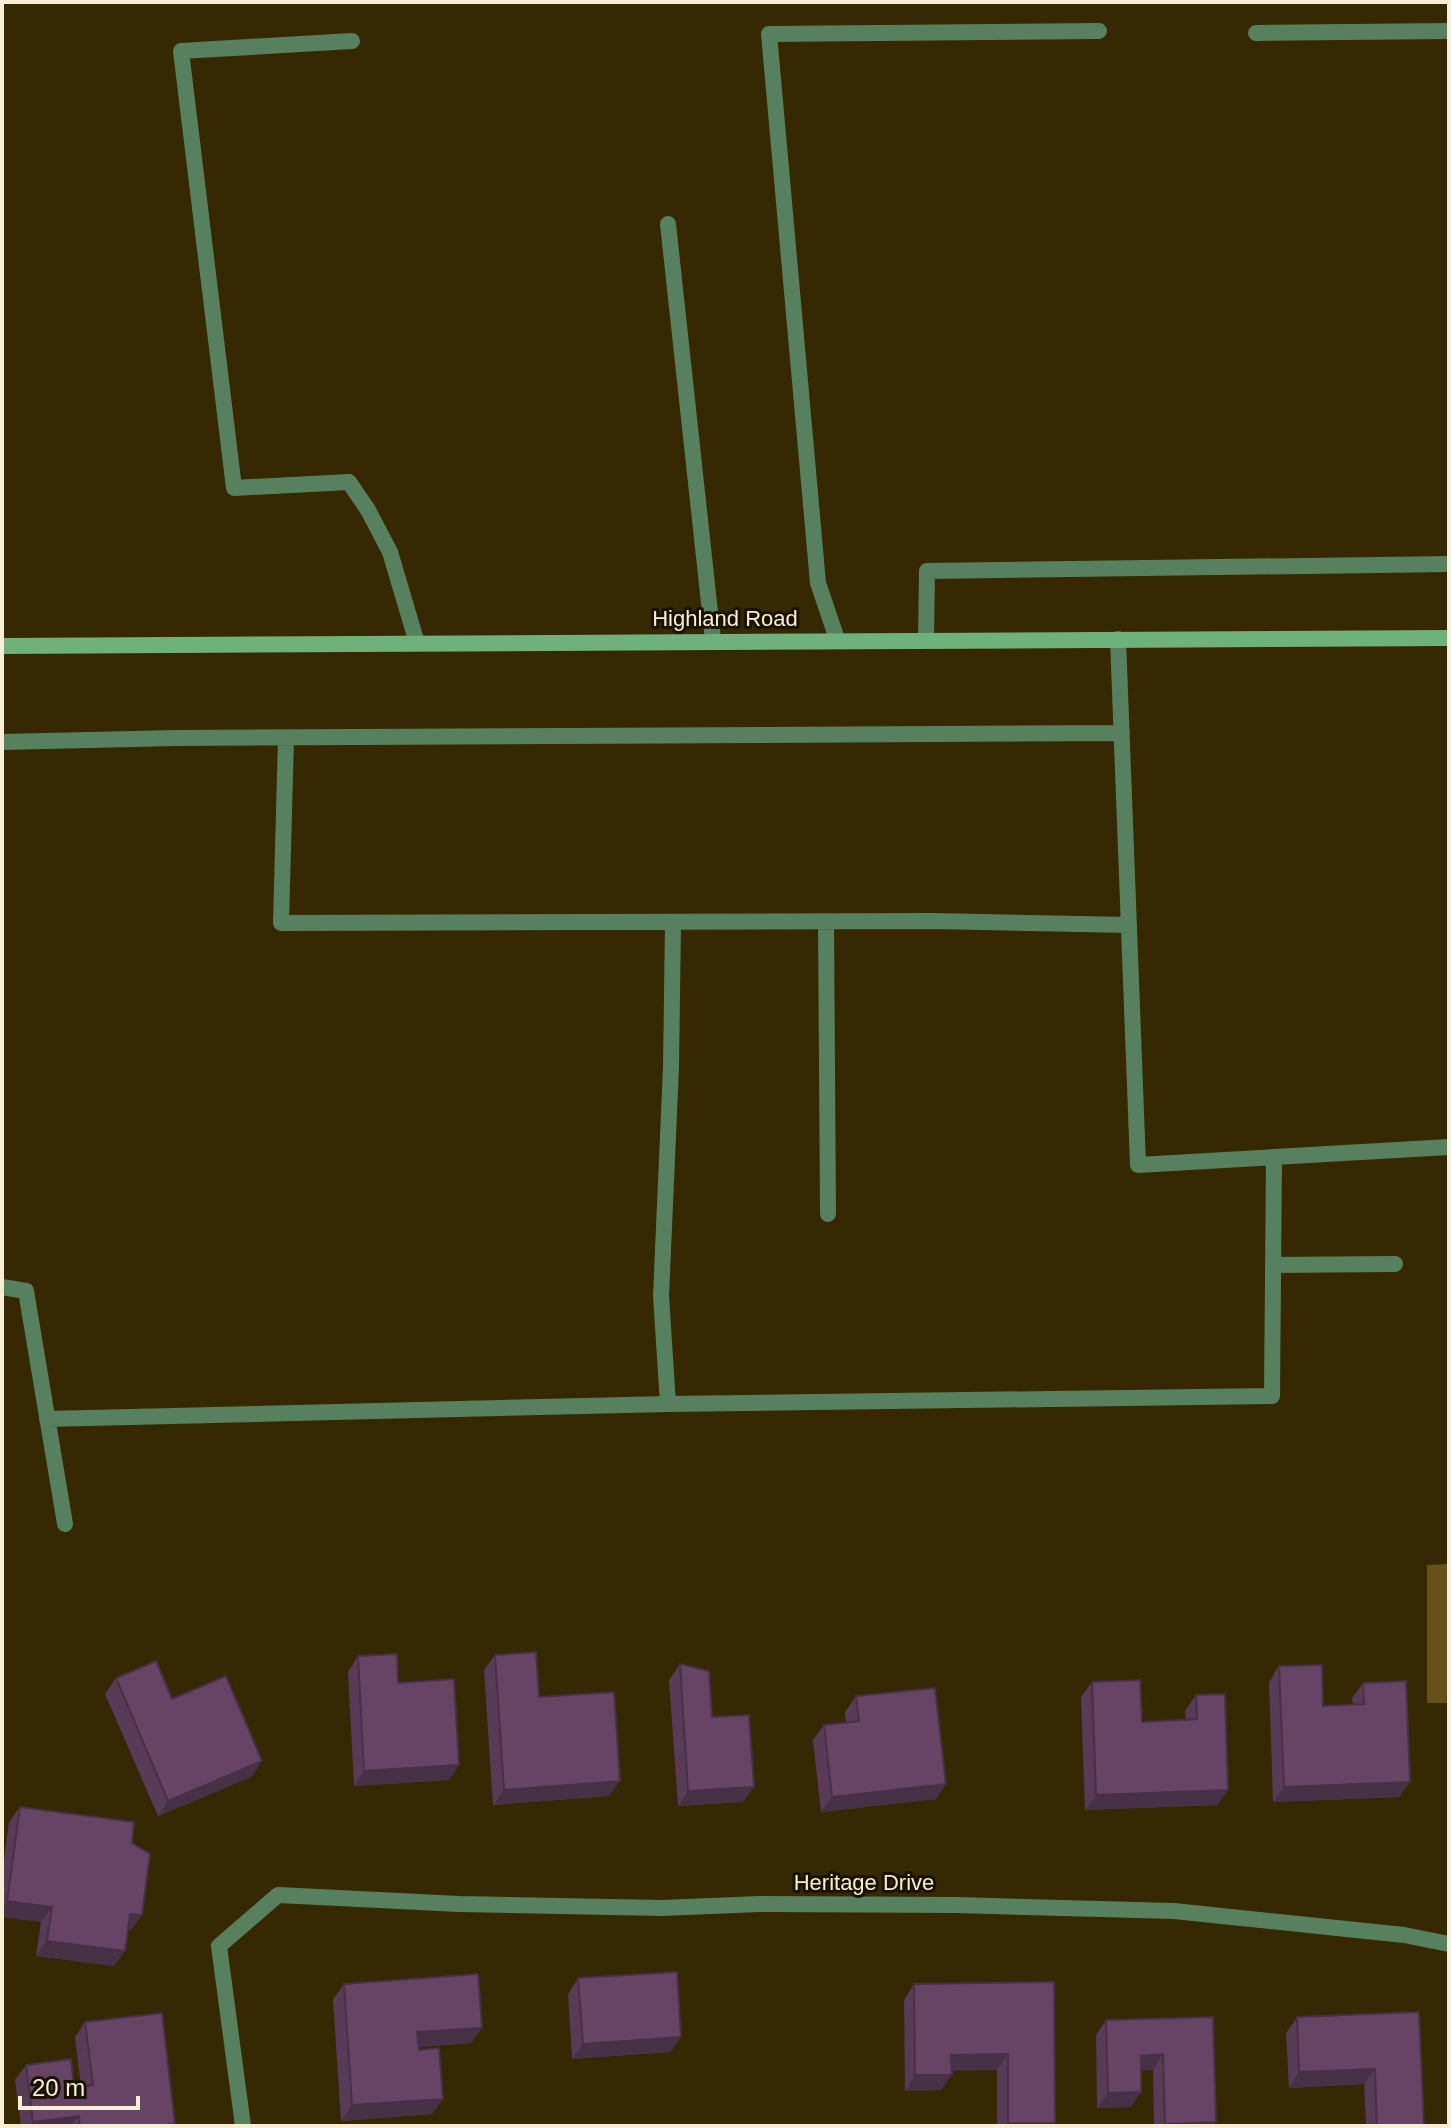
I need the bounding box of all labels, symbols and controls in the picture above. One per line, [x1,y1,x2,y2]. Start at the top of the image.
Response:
street label: Highland Road [652,606,798,631]
street label: Heritage Drive [794,1870,934,1895]
scale bar [20,2060,138,2110]
text: 20 m [32,2074,85,2101]

